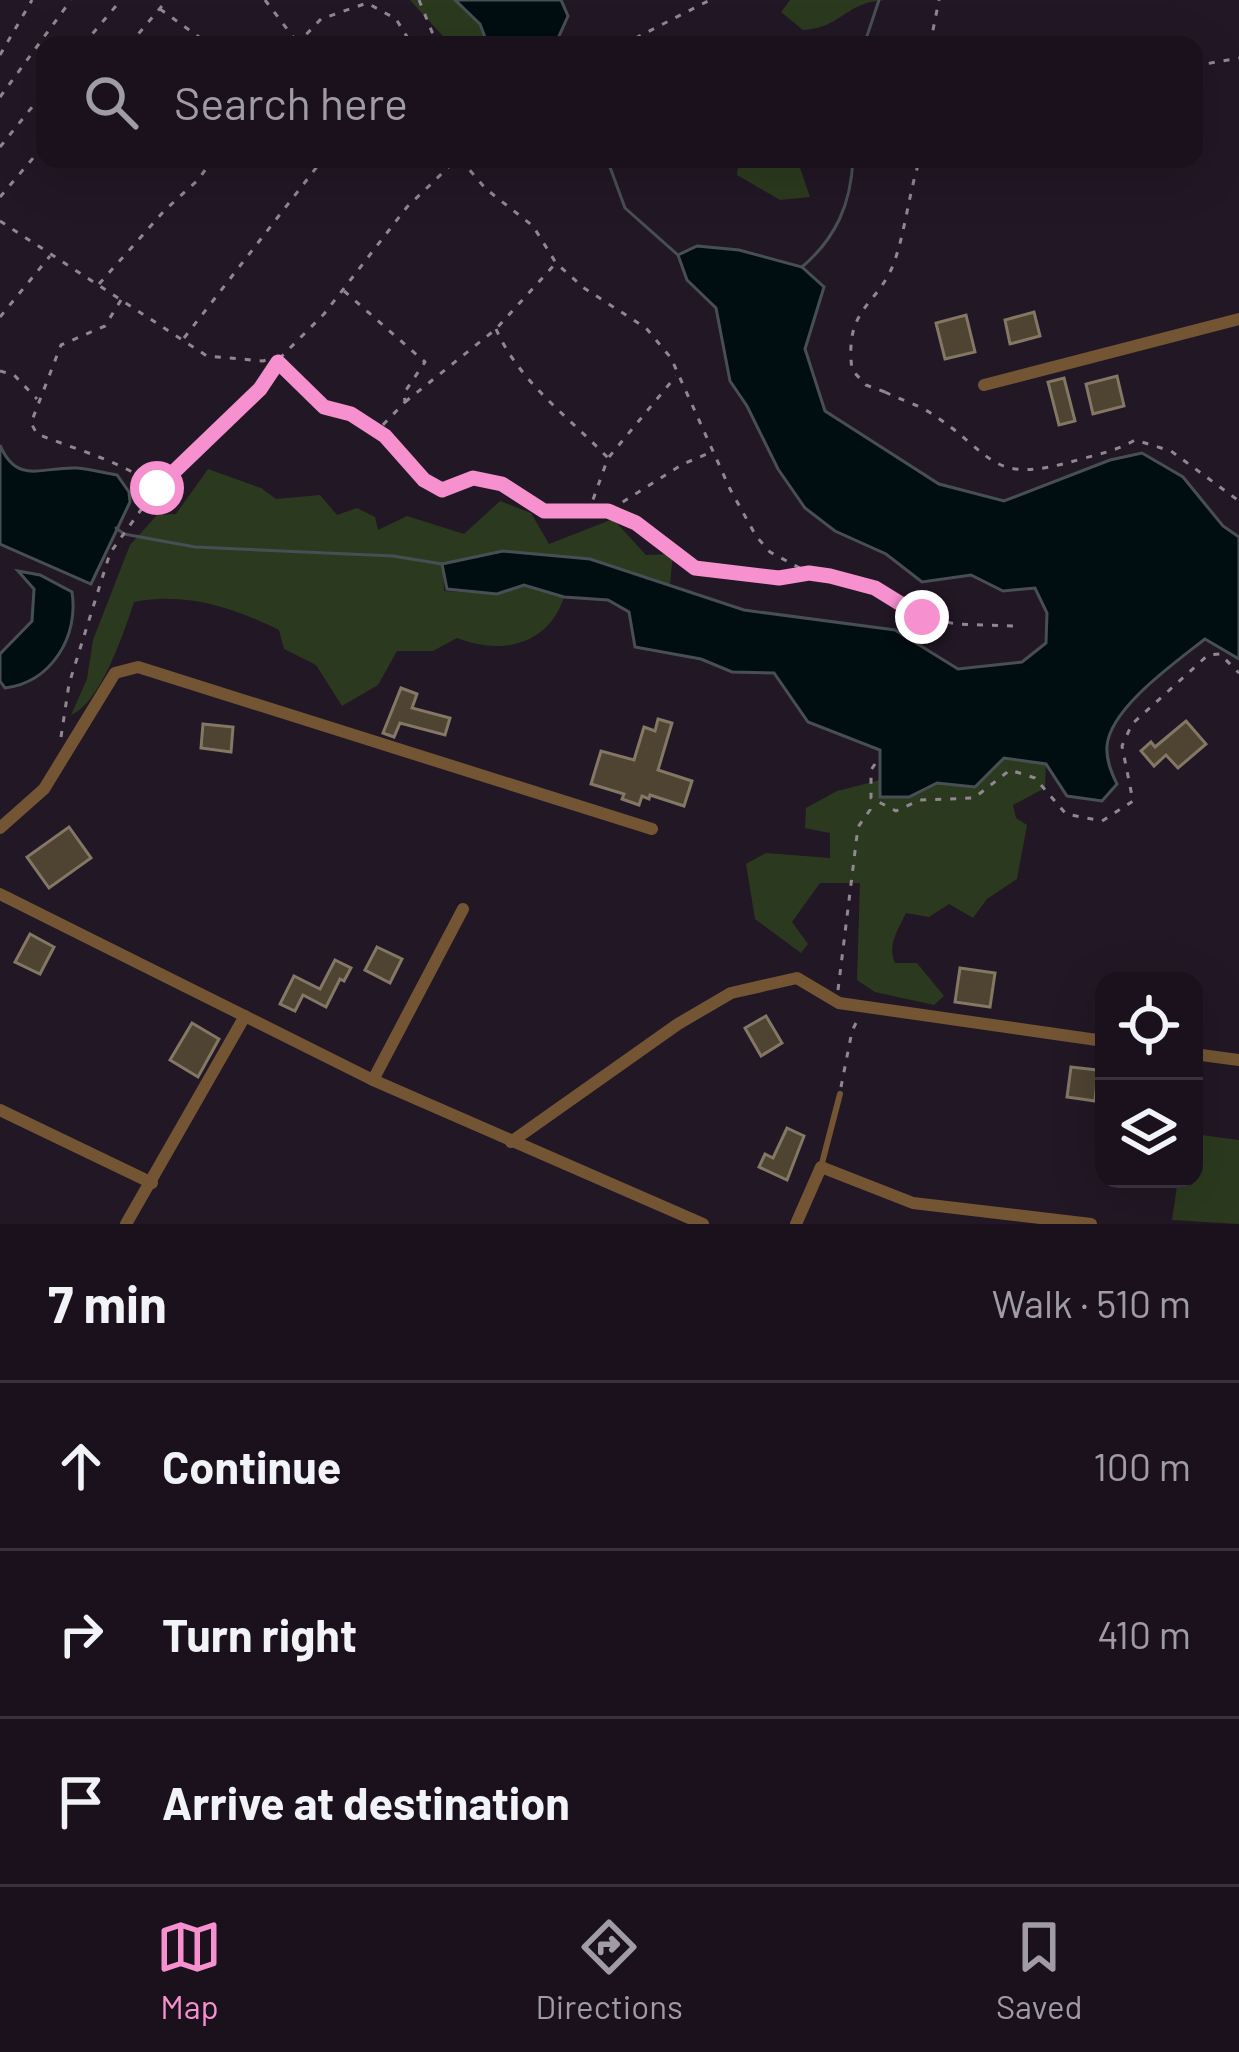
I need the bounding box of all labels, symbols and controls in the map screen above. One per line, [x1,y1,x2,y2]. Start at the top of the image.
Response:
search box [36,36,1203,168]
icon: search [78,69,144,135]
text: Search here [174,75,408,129]
route start [130,461,184,515]
route end [895,590,949,644]
map controls [1095,972,1203,1188]
button: locate [1095,972,1203,1080]
button: layers [1095,1080,1203,1188]
text: 7 min [48,1272,167,1333]
text: Walk · 510 m [992,1279,1191,1326]
icon: ahead [48,1433,114,1499]
text: Continue [162,1439,341,1493]
text: 100 m [1093,1442,1191,1489]
icon: right [48,1601,114,1667]
text: Turn right [162,1607,357,1661]
text: 410 m [1097,1610,1191,1657]
icon: arrive [48,1769,114,1835]
text: Arrive at destination [162,1775,570,1829]
tab: Map [156,1914,222,2026]
tab: Directions [535,1914,683,2026]
tab: Saved [996,1914,1083,2026]

